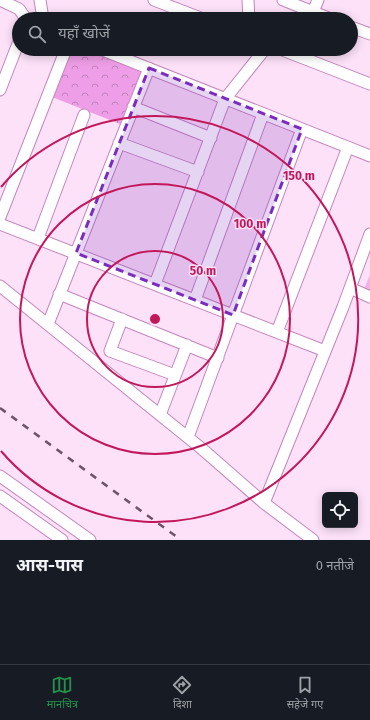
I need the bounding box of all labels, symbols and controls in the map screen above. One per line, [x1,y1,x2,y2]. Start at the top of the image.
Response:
search box [12,12,358,56]
icon: search [26,23,48,45]
text: यहाँ खोजें [58,24,110,42]
text: 150 m [283,169,315,183]
text: 100 m [234,217,266,231]
text: 50 m [190,264,216,278]
centre of rings [148,312,162,326]
map controls [322,492,358,528]
button: locate [322,492,358,528]
text: आस-पास [16,555,83,576]
text: 0 नतीजे [316,558,354,573]
tab: मानचित्र [47,674,78,712]
tab: दिशा [171,674,193,712]
tab: सहेजे गए [287,674,323,712]

